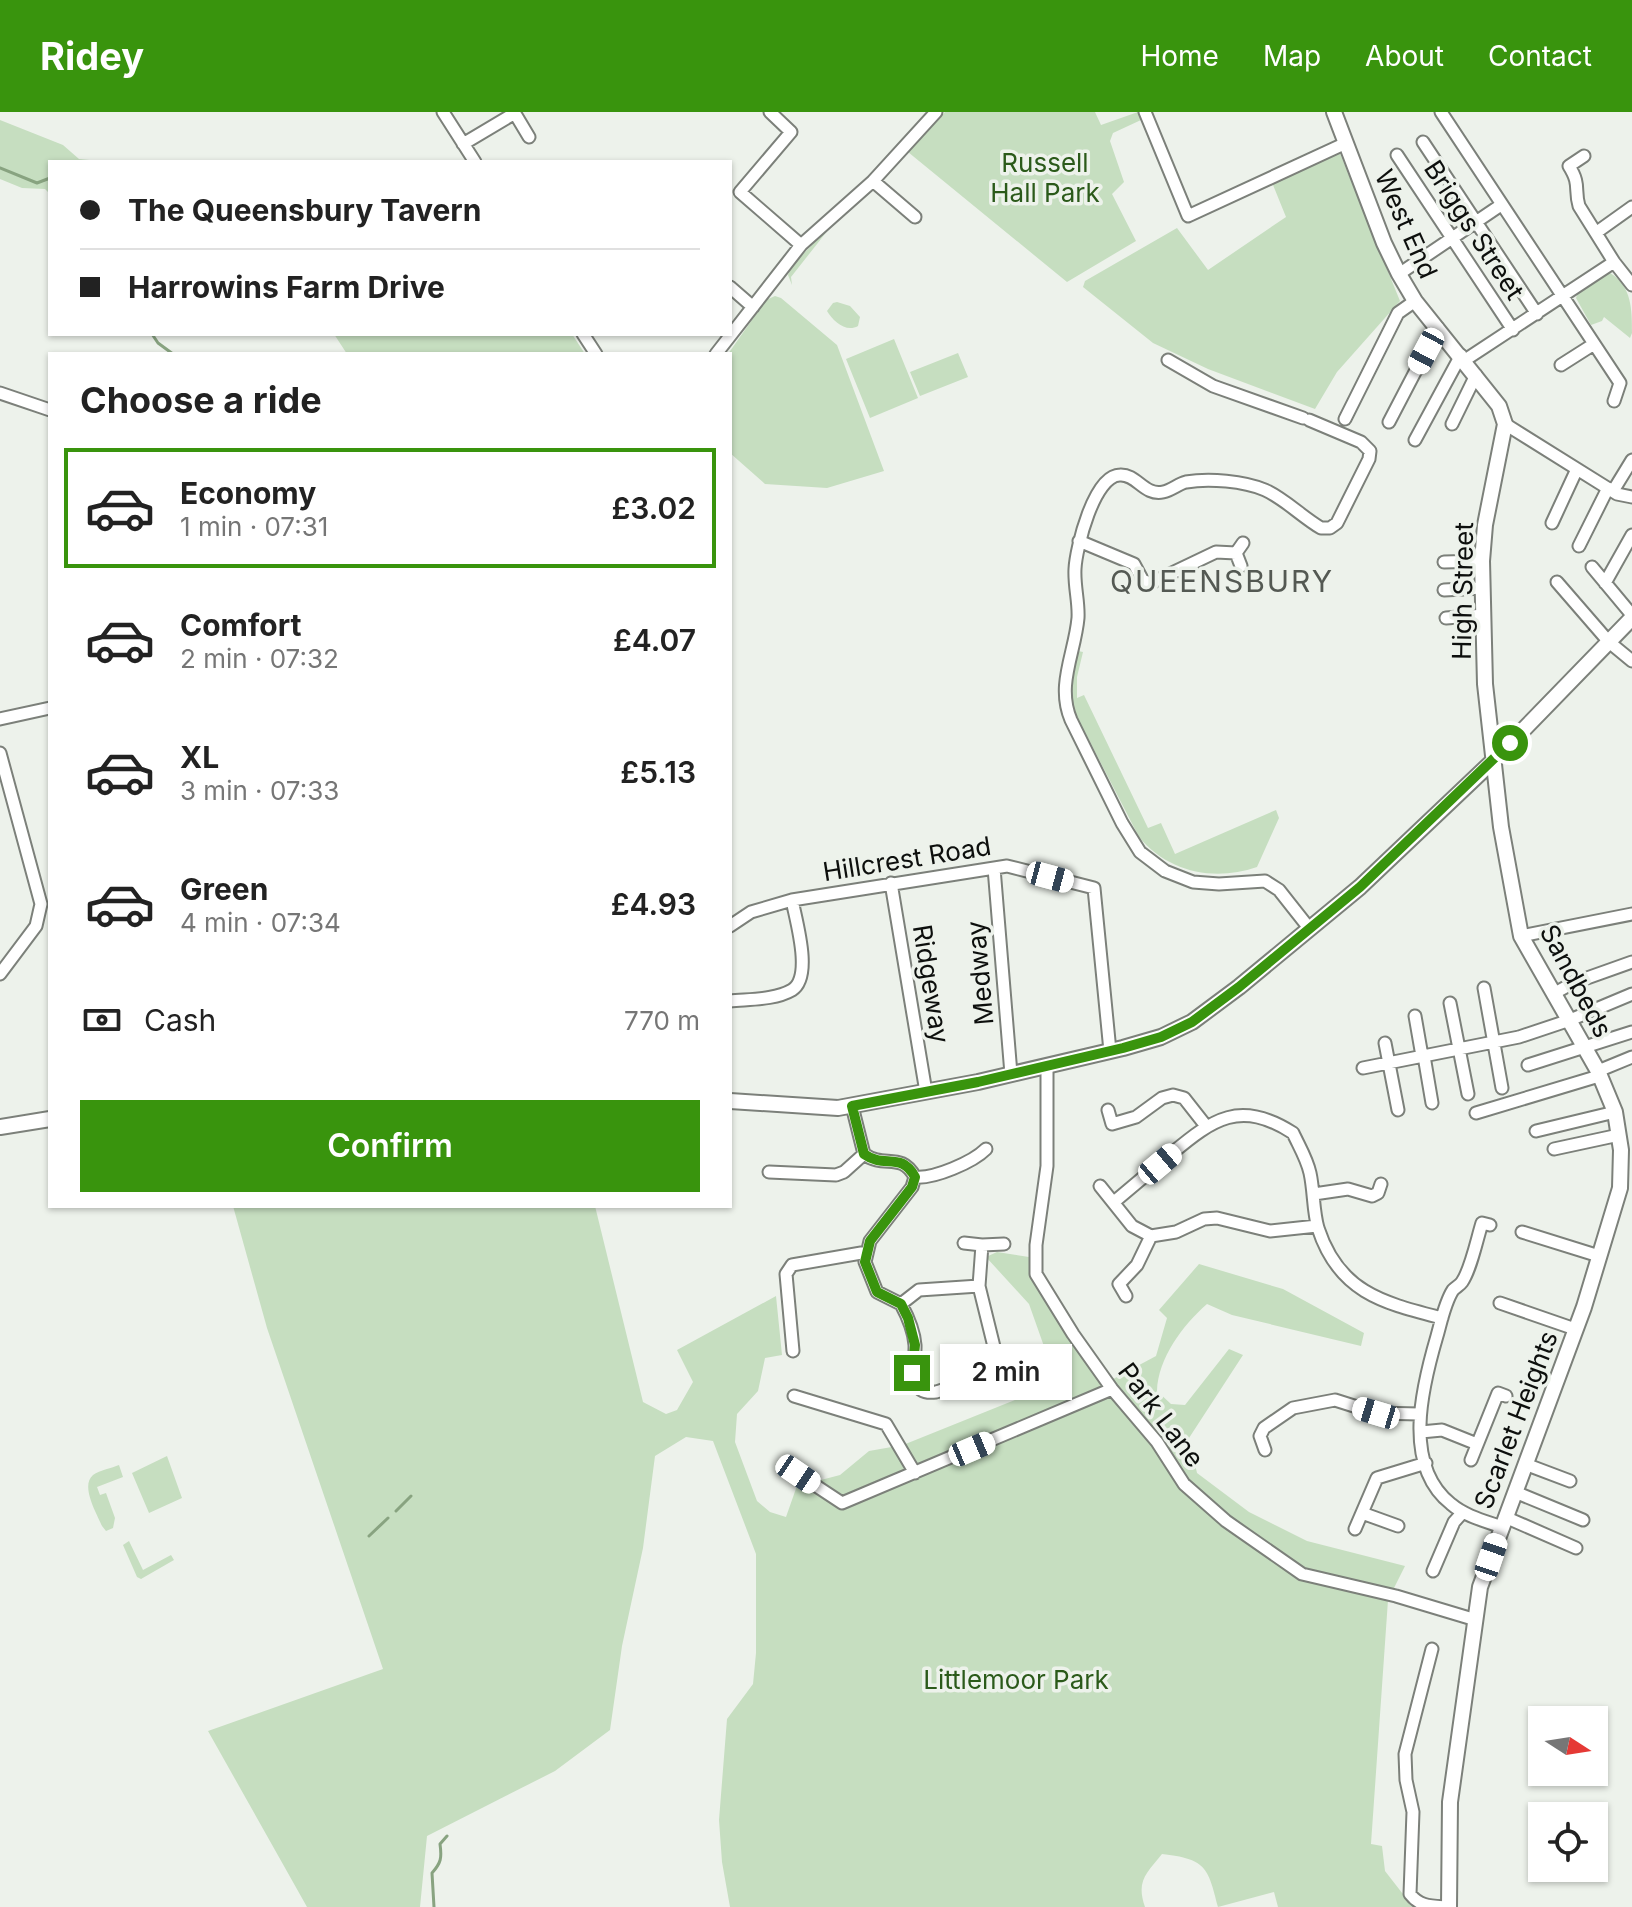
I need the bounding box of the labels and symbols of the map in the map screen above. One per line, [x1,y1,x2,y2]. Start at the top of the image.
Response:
park label: Russell Hall Park [990,147,1100,208]
street label: Briggs Street [1418,154,1531,305]
street label: West End [1369,165,1444,283]
car [1404,324,1448,378]
street label: High Street [1446,522,1479,660]
district label: QUEENSBURY [1110,563,1334,599]
route start [1492,725,1528,761]
street label: Hillcrest Road [821,830,993,887]
car [1024,859,1076,895]
street label: Sandbeds [1534,919,1619,1042]
street label: Medway [959,920,1000,1027]
street label: Ridgeway [907,922,956,1045]
car [1134,1139,1186,1189]
street label: Scarlet Heights [1467,1327,1564,1513]
callout: 2 min [940,1345,1072,1401]
route end [894,1355,930,1391]
street label: Park Lane [1112,1356,1211,1473]
car [1350,1395,1402,1431]
car [945,1429,999,1469]
car [771,1451,825,1497]
car [1472,1530,1510,1584]
park label: Littlemoor Park [923,1664,1109,1695]
north arrow [1528,1706,1608,1786]

